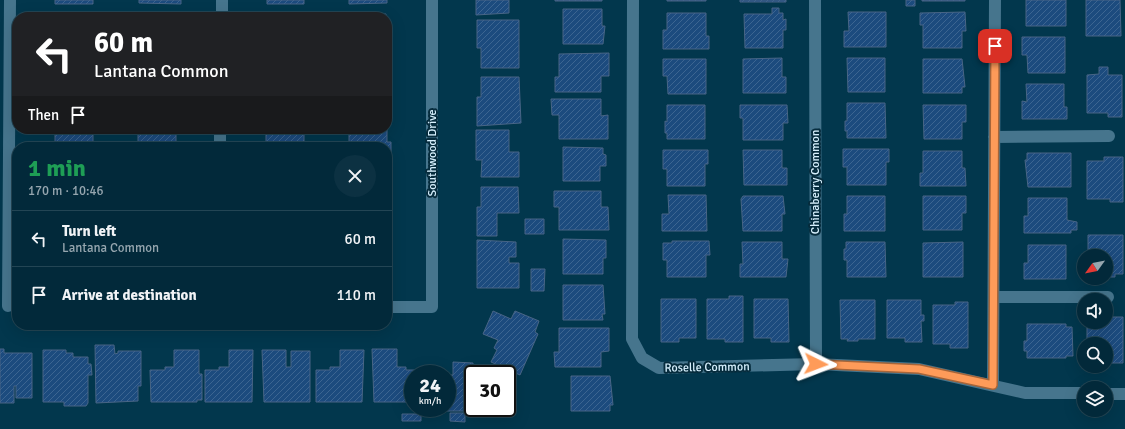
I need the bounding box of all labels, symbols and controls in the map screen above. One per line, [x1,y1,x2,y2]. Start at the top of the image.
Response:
text: 60 m [94,26,153,60]
icon: left [28,28,80,80]
pin [978,29,1012,63]
icon: arrive [984,35,1006,57]
text: Lantana Common [94,60,228,82]
icon: arrive [67,104,89,126]
text: Then [28,106,59,124]
street label: Southwood Drive [425,110,440,196]
street label: Chinaberry Common [808,130,823,234]
text: 1 min [28,153,86,183]
button: close [334,155,376,197]
text: 170 m · 10:46 [28,183,104,199]
text: Turn left [62,222,116,240]
icon: left [28,228,50,250]
text: 60 m [345,230,376,248]
text: Lantana Common [62,240,159,256]
north arrow [1077,249,1113,285]
map controls [1077,249,1113,417]
icon: arrive [28,284,50,306]
text: Arrive at destination [62,286,197,304]
text: 110 m [336,286,376,304]
button: sound [1077,293,1113,329]
button: search [1077,337,1113,373]
position arrow [795,343,837,385]
street label: Roselle Common [664,359,750,376]
speed limit sign: 30 [464,365,516,417]
text: 24 [419,373,441,398]
button: layers [1077,381,1113,417]
text: km/h [419,395,441,407]

